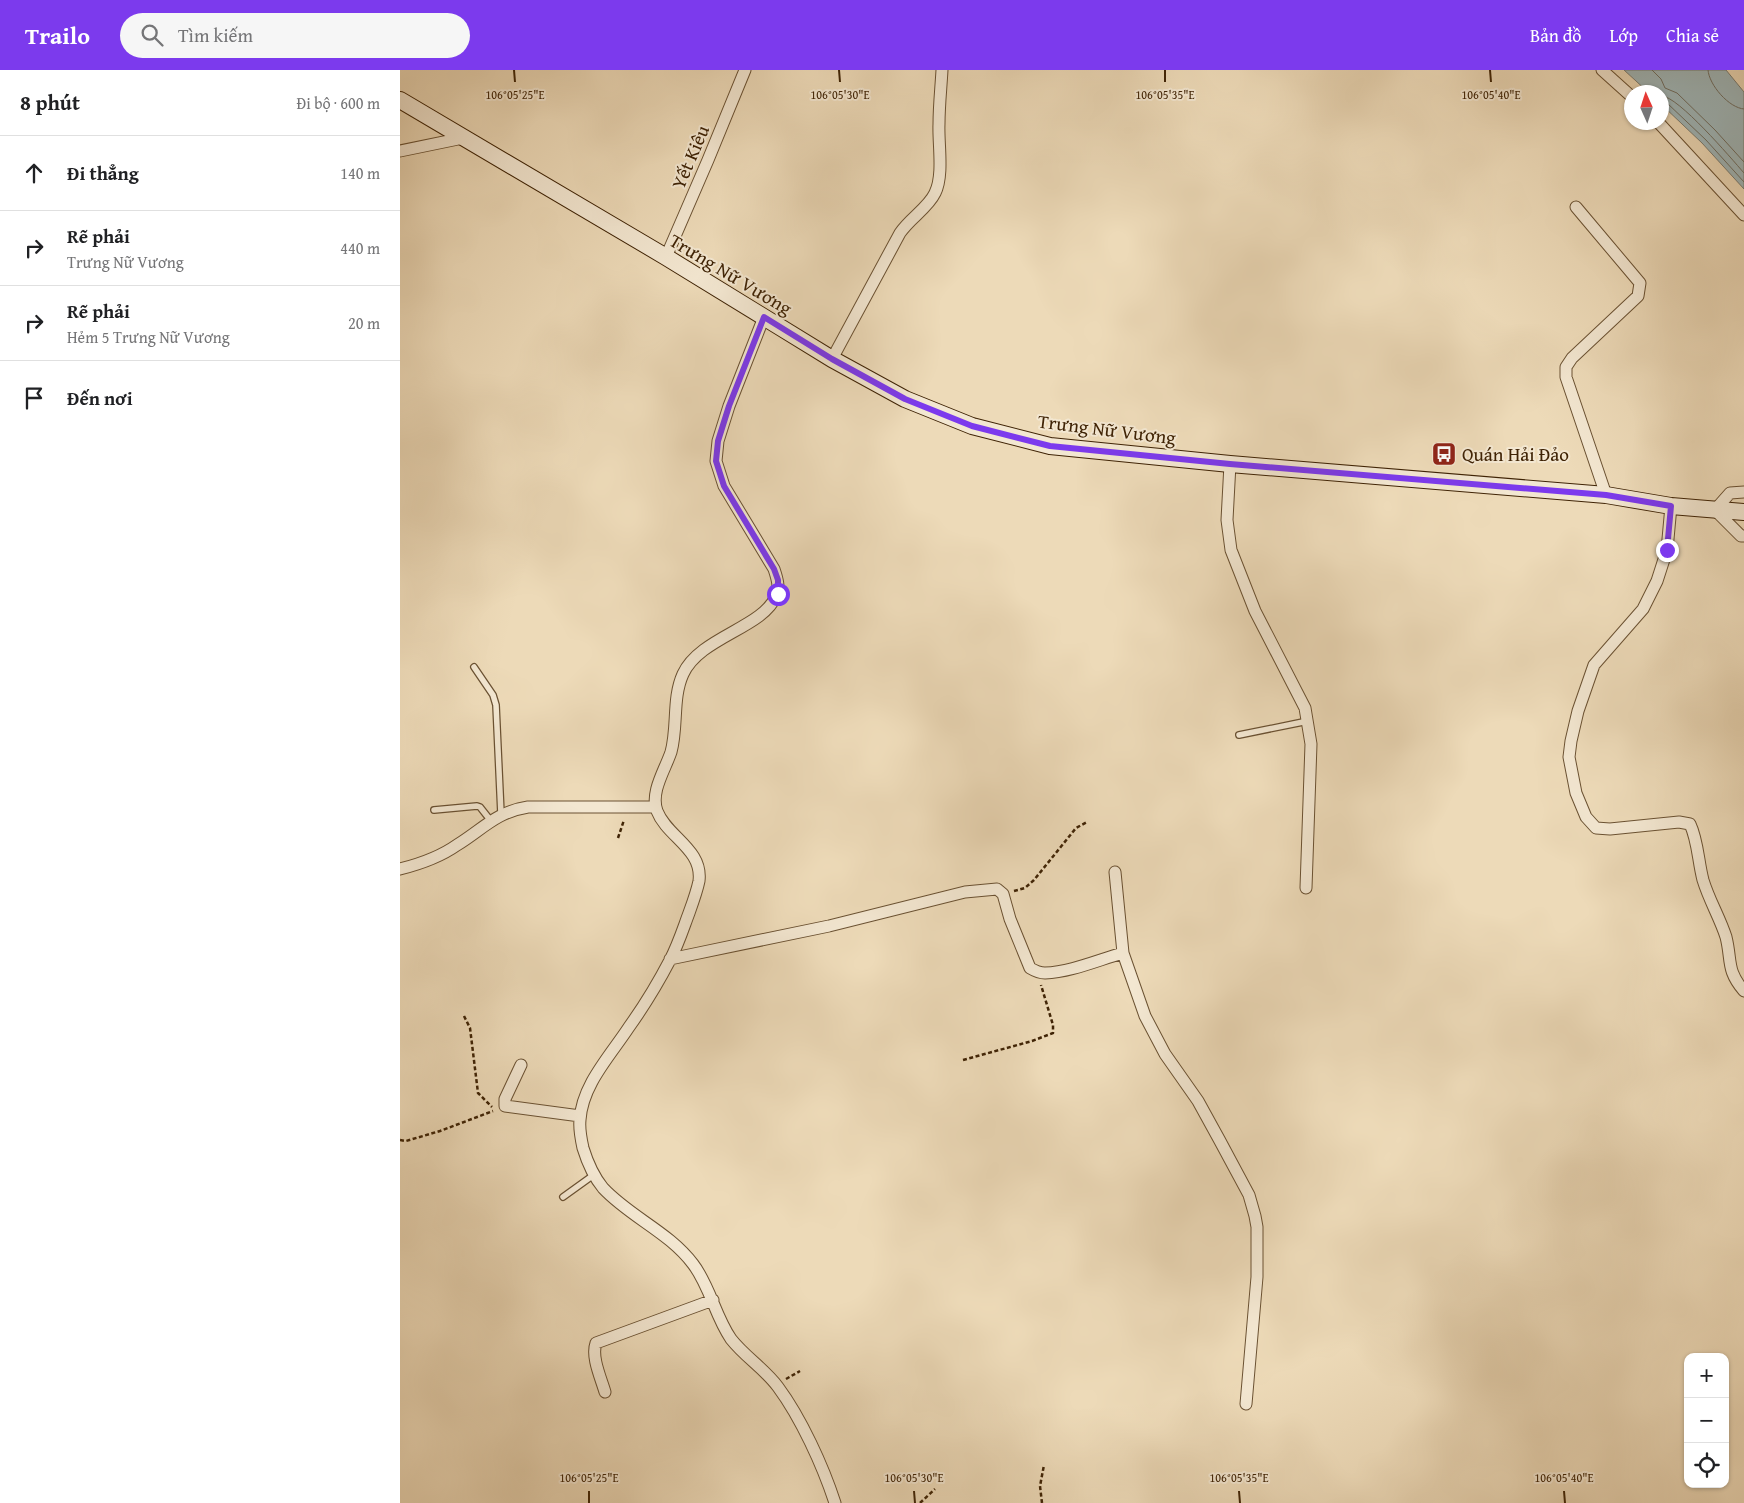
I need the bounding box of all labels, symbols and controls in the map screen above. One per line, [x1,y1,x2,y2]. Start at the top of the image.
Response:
search box [120,13,470,58]
text: Trailo [25,18,90,53]
icon: search [138,21,166,49]
text: Tìm kiếm [178,21,253,49]
text: Bản đồ [1530,22,1582,49]
text: Lớp [1610,22,1638,49]
text: Chia sẻ [1666,22,1719,49]
north arrow [1624,85,1669,130]
text: 106°05'25"E [485,86,545,103]
text: 106°05'30"E [810,86,870,103]
text: 106°05'35"E [1135,86,1195,103]
text: 106°05'40"E [1461,86,1521,103]
text: 8 phút [20,87,80,118]
text: Đi bộ · 600 m [296,91,380,115]
street label: Yết Kiêu [664,120,716,193]
icon: ahead [20,159,48,187]
text: Đi thẳng [67,159,139,187]
text: 140 m [340,161,380,185]
text: Rẽ phải [67,222,130,250]
street label: Trưng Nữ Vương [664,226,798,322]
icon: right [20,234,48,262]
text: 440 m [340,236,380,260]
text: Trưng Nữ Vương [67,250,184,274]
text: Rẽ phải [67,297,130,325]
icon: right [20,309,48,337]
text: 20 m [348,311,380,335]
text: Hẻm 5 Trưng Nữ Vương [67,325,230,349]
icon: arrive [20,384,48,412]
text: Đến nơi [67,384,133,412]
street label: Trưng Nữ Vương [1036,407,1178,451]
place label: Quán Hải Đảo [1462,440,1569,468]
bus stop icon: Quán Hải Đảo [1431,441,1457,467]
route end [1656,539,1679,562]
route start [767,583,790,606]
map controls [1684,1353,1729,1488]
button: + [1684,1353,1729,1398]
button: − [1684,1398,1729,1443]
button: locate [1684,1443,1729,1488]
text: 106°05'25"E [559,1469,619,1486]
text: 106°05'30"E [884,1469,944,1486]
text: 106°05'35"E [1209,1469,1269,1486]
text: 106°05'40"E [1534,1469,1594,1486]

